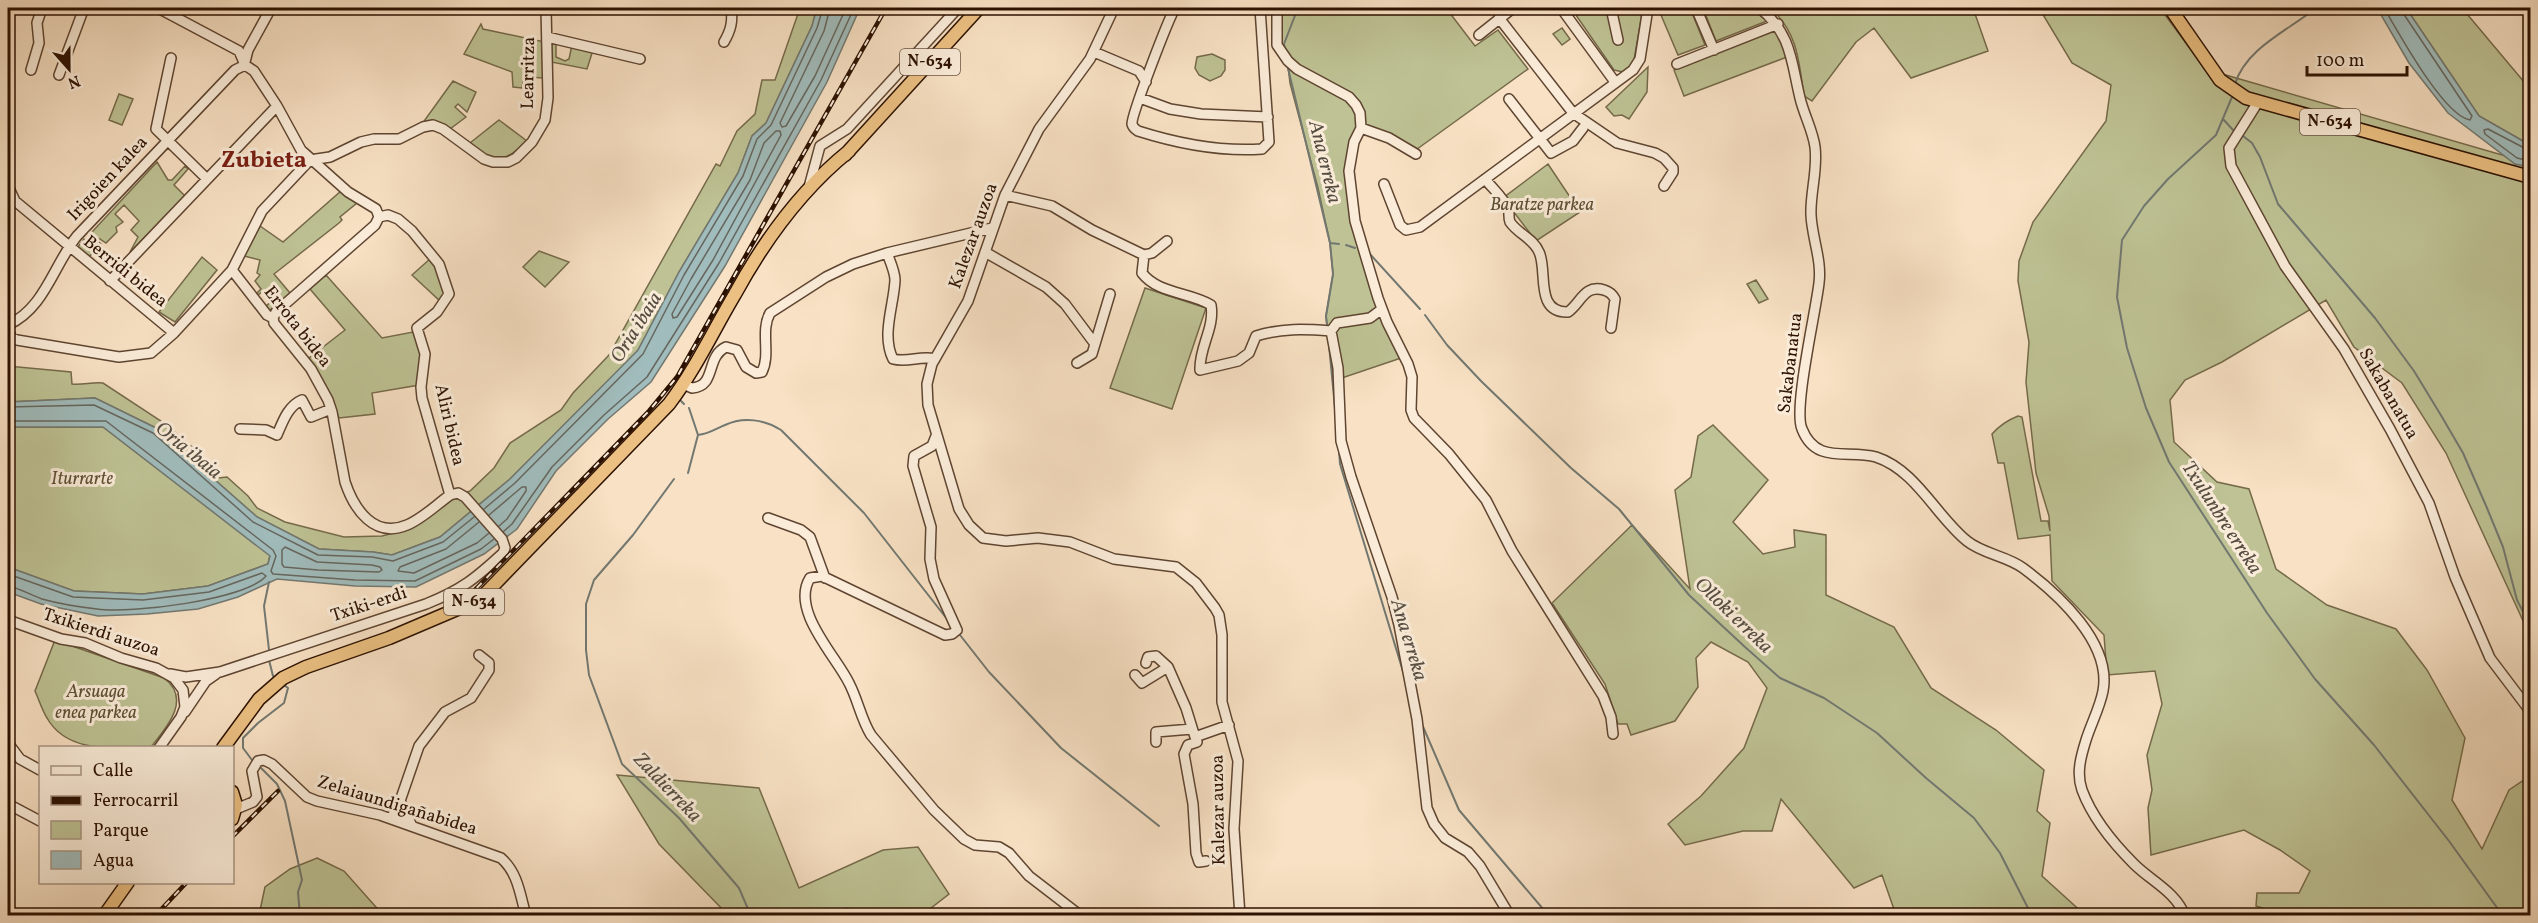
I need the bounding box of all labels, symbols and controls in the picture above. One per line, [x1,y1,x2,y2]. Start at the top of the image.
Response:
street label: Learritza [516,37,542,109]
north arrow [39,39,99,99]
scale bar [2307,39,2408,77]
road number: N-634 [900,49,960,75]
text: 100 m [2316,49,2365,74]
text: N [64,69,83,94]
road number: N-634 [2300,109,2360,135]
water label: Ana erreka [1300,117,1348,206]
street label: Irigoien kalea [62,131,154,227]
district label: Zubieta [221,144,307,178]
street label: Kalezar auzoa [943,180,1005,292]
park label: Baratze parkea [1490,193,1594,218]
street label: Berridi bidea [77,230,173,314]
street label: Errota bidea [257,281,337,373]
water label: Oria ibaia [604,287,670,369]
street label: Sakabanatua [1772,311,1810,415]
street label: Sakabanatua [2352,344,2424,444]
street label: Aliri bidea [427,382,471,468]
water label: Oria ibaia [149,415,227,487]
water label: Txulunbre erreka [2174,456,2268,580]
park label: Iturrarte [51,467,113,492]
water label: Olloki erreka [1688,571,1778,661]
street label: Txiki-erdi [328,581,410,629]
road number: N-634 [444,589,504,615]
water label: Ana erreka [1382,595,1434,684]
street label: Txikierdi auzoa [39,602,163,664]
park label: Arsuaga enea parkea [55,680,137,726]
legend [39,746,234,884]
water label: Zaldierreka [626,746,707,829]
street label: Kalezar auzoa [1206,754,1232,866]
text: Calle [93,759,133,784]
street label: Zelaiaundigañabidea [314,770,480,842]
text: Ferrocarril [93,789,178,814]
text: Parque [93,819,148,844]
text: Agua [93,849,134,874]

